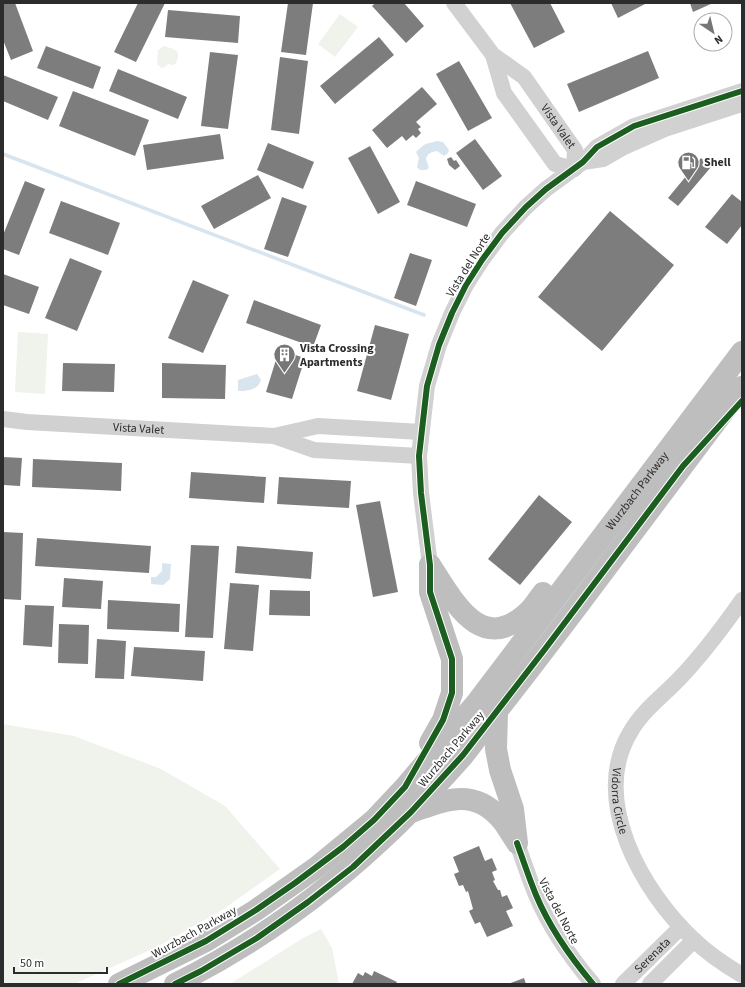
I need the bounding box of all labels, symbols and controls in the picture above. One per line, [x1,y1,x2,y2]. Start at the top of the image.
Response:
north arrow [693,12,733,52]
text: N [711,32,726,48]
street label: Vista Valet [536,101,580,152]
fuel station icon: Shell [676,149,702,182]
place label: Shell [704,154,731,171]
street label: Vista del Norte [442,230,495,301]
place label: Vista Crossing Apartments [299,340,374,371]
building icon: Vista Crossing Apartments [272,342,298,375]
street label: Vista Valet [113,419,165,439]
street label: Wurzbach Parkway [602,448,673,534]
street label: Wurzbach Parkway [414,707,489,791]
street label: Vidorra Circle [607,766,632,837]
street label: Vista del Norte [534,875,583,947]
street label: Wurzbach Parkway [149,902,240,963]
street label: Serenata [631,934,674,977]
scale bar [14,949,107,975]
text: 50 m [20,955,44,972]

